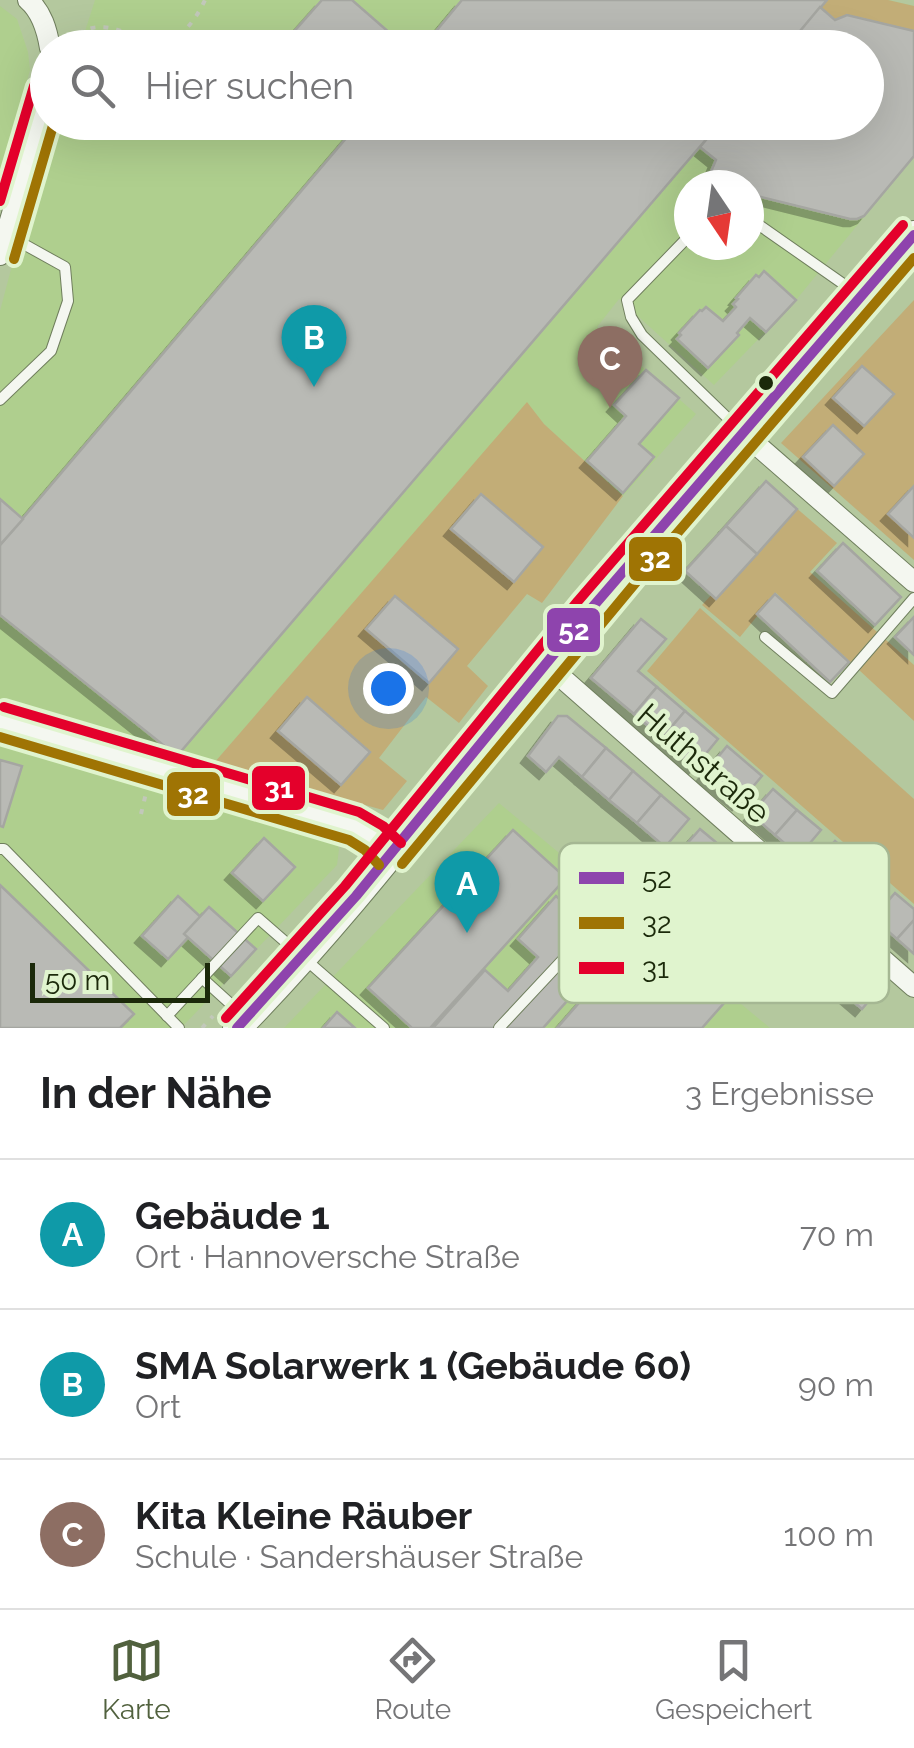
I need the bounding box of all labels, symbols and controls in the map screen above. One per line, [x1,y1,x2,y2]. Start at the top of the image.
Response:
search box [30,30,884,140]
icon: search [65,58,120,113]
text: Hier suchen [145,63,354,108]
north arrow [674,170,764,260]
pin: B [282,304,346,387]
pin: C [578,326,642,408]
unlabelled marker [756,373,776,393]
line badge: 32 [627,535,684,583]
text: 32 [639,542,671,575]
line badge: 52 [545,606,602,654]
text: 52 [558,614,590,647]
your location [363,663,414,714]
street label: Huthstraße [630,696,778,830]
line badge: 31 [250,764,307,812]
line badge: 32 [165,770,222,818]
text: 31 [264,772,294,805]
text: 32 [177,778,209,811]
legend [559,843,889,1003]
pin: A [434,850,500,933]
text: 52 [642,862,672,895]
text: 32 [642,907,672,940]
text: 31 [642,952,669,985]
scale bar [30,958,210,1003]
text: 50 m [45,964,110,997]
text: In der Nähe [40,1069,272,1118]
text: 3 Ergebnisse [685,1075,874,1112]
text: Gebäude 1 [135,1193,330,1238]
text: A [62,1216,83,1253]
text: 70 m [800,1216,874,1253]
text: Ort · Hannoversche Straße [135,1238,520,1275]
text: SMA Solarwerk 1 (Gebäude 60) [135,1343,691,1388]
text: B [62,1366,83,1403]
text: 90 m [798,1366,874,1403]
text: Ort [135,1388,181,1425]
text: Kita Kleine Räuber [135,1493,472,1538]
text: C [62,1516,83,1553]
text: 100 m [784,1516,874,1553]
text: Schule · Sandershäuser Straße [135,1538,583,1575]
tab: Karte [102,1633,171,1726]
tab: Route [374,1633,451,1726]
tab: Gespeichert [655,1633,812,1726]

